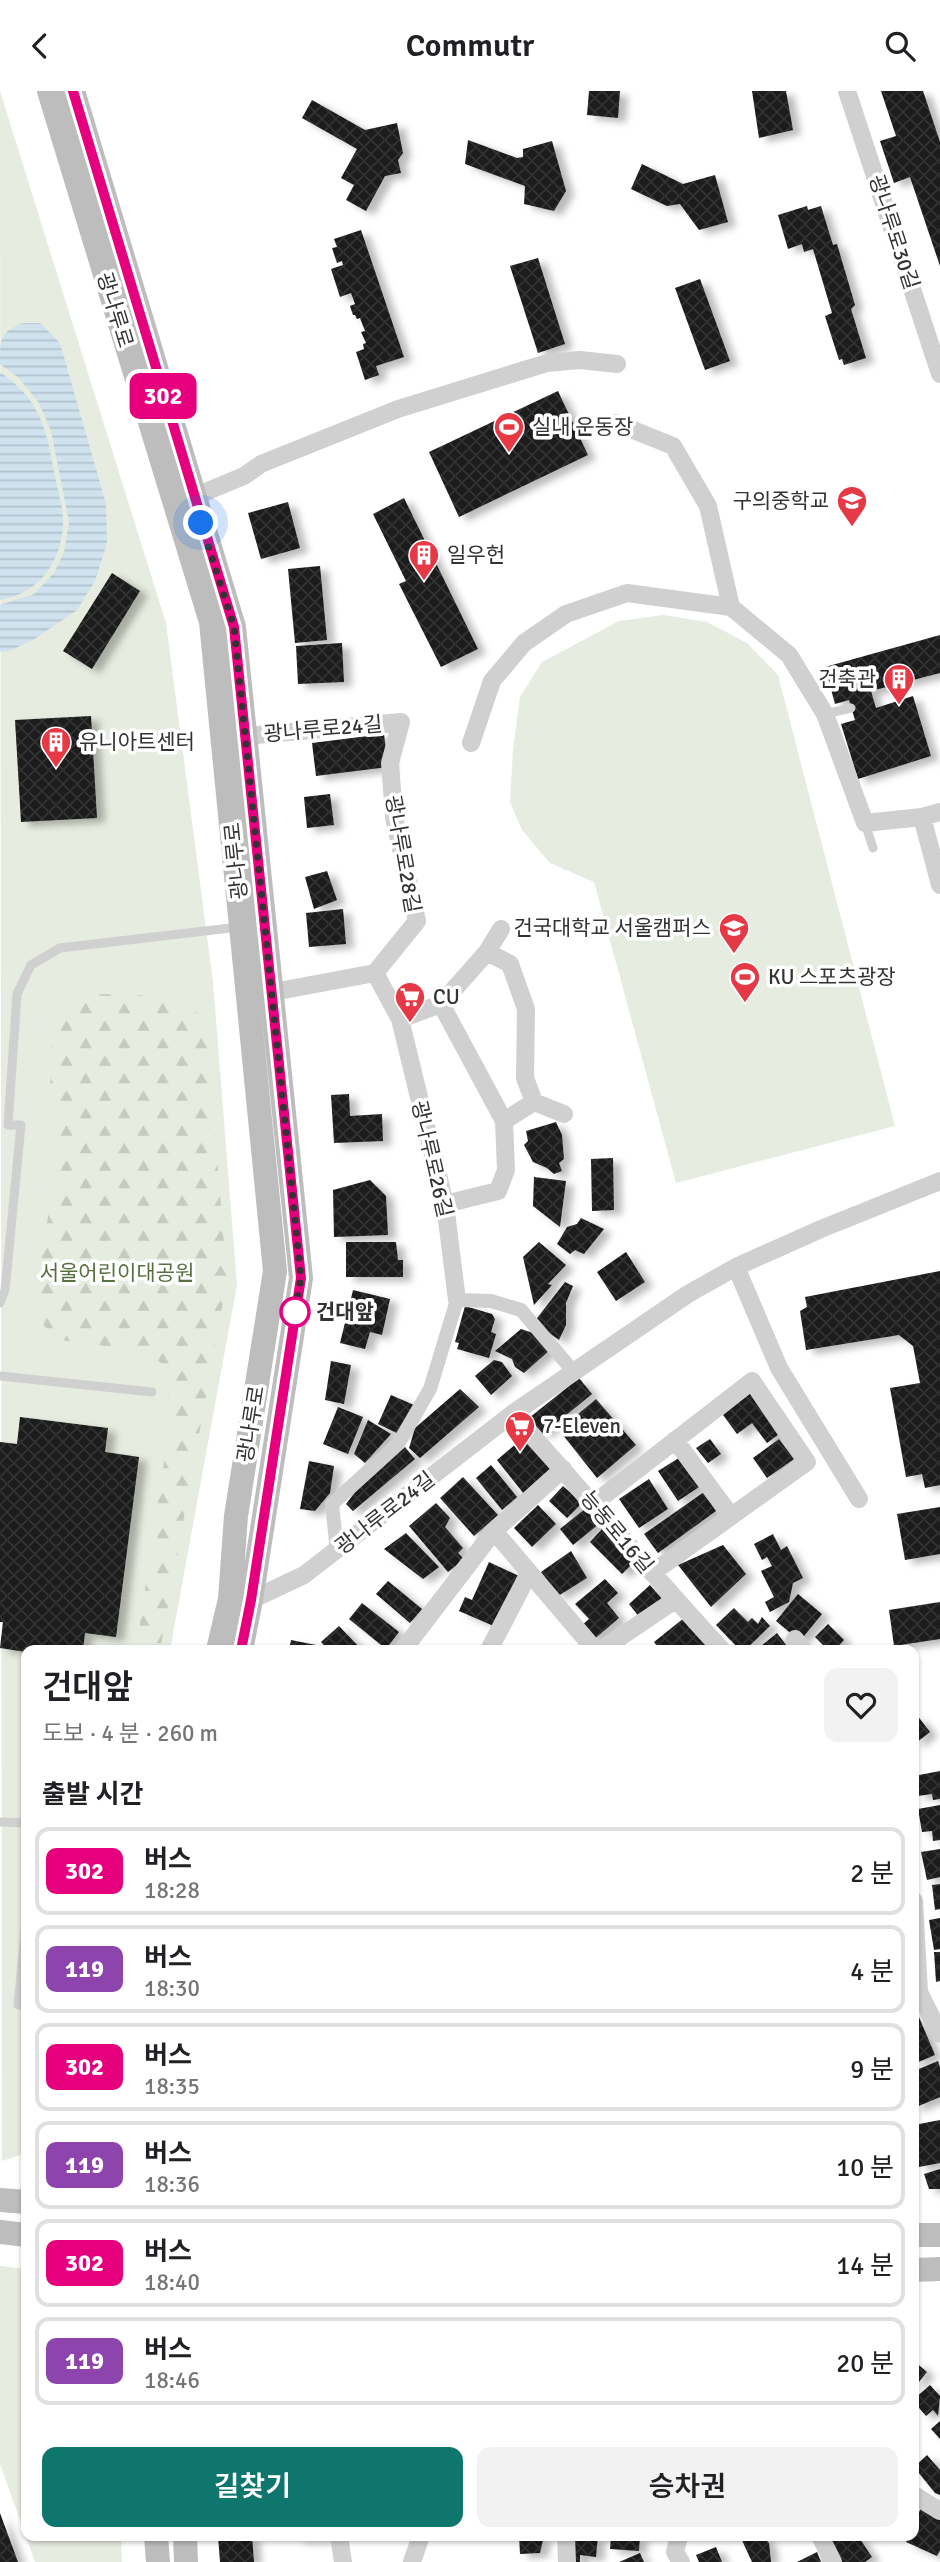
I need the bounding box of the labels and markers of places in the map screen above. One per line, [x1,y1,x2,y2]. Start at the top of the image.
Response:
sports icon: 실내 운동장 [492,410,526,454]
place label: 실내 운동장 [532,414,633,440]
school or university icon: 구의중학교 [835,484,869,528]
place label: 구의중학교 [732,488,829,514]
building icon: 일우헌 [407,538,441,582]
place label: 일우헌 [447,542,505,568]
building icon: 건축관 [882,662,916,706]
place label: 건축관 [818,666,876,692]
building icon: 유니아트센터 [39,725,73,769]
place label: 유니아트센터 [79,729,195,755]
school or university icon: 건국대학교 서울캠퍼스 [717,911,751,955]
place label: 건국대학교 서울캠퍼스 [513,915,711,941]
sports icon: KU 스포츠광장 [728,960,762,1004]
place label: KU 스포츠광장 [768,964,896,990]
supermarket icon: CU [393,980,427,1024]
place label: CU [433,984,460,1010]
marker: 건대앞 [280,1297,310,1327]
place label: 건대앞 [316,1299,374,1325]
supermarket icon: 7-Eleven [503,1409,537,1453]
place label: 7-Eleven [543,1413,621,1439]

